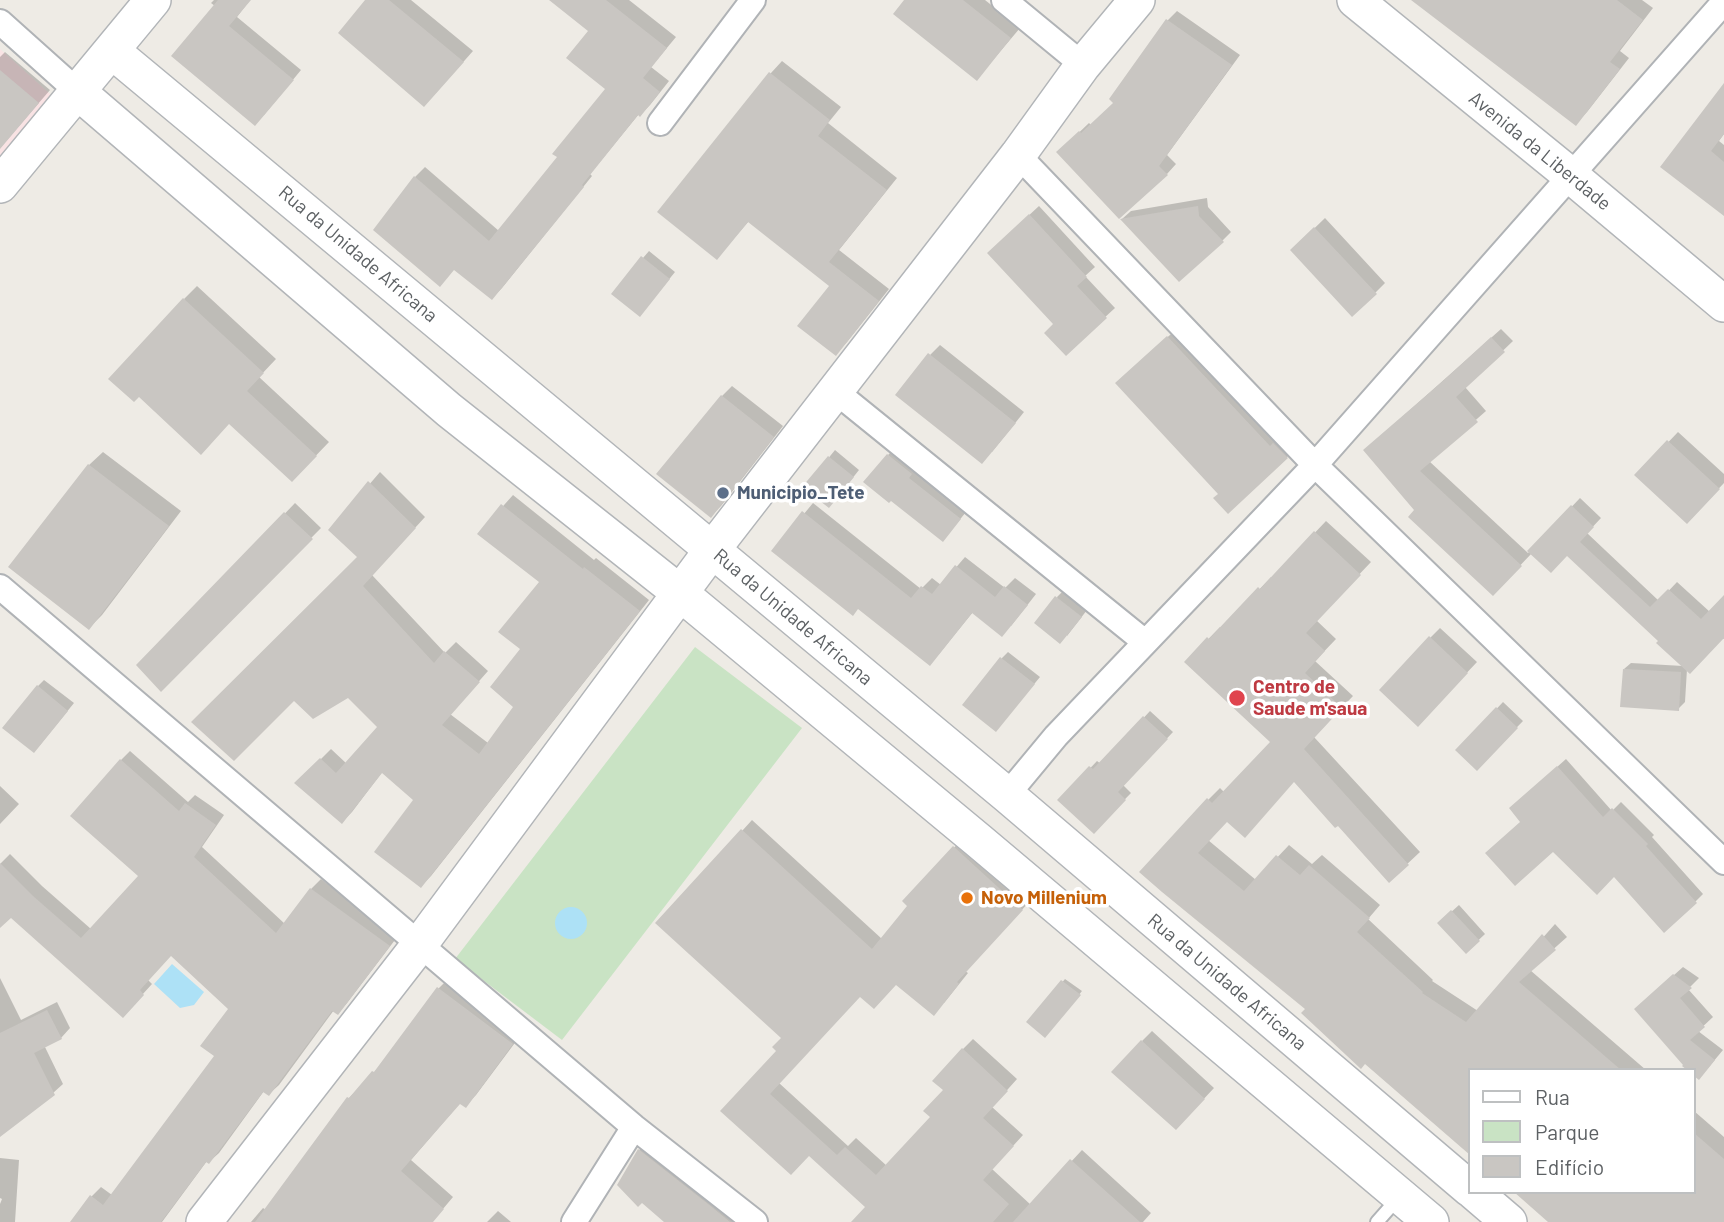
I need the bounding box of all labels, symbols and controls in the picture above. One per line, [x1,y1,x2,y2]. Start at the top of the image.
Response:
street label: Avenida da Liberdade [1464,87,1616,215]
street label: Rua da Unidade Africana [274,181,442,327]
place label: Municipio_Tete [737,482,865,504]
marker: Municipio_Tete [715,485,731,501]
street label: Rua da Unidade Africana [709,544,877,690]
place label: Centro de Saude m'saua [1253,676,1367,720]
marker: Centro de Saude m'saua [1227,688,1247,708]
place label: Novo Millenium [981,887,1107,909]
marker: Novo Millenium [959,890,975,906]
street label: Rua da Unidade Africana [1143,909,1311,1055]
legend [1468,1068,1696,1194]
text: Rua [1535,1084,1570,1109]
text: Parque [1535,1119,1600,1144]
text: Edifício [1535,1154,1604,1179]

